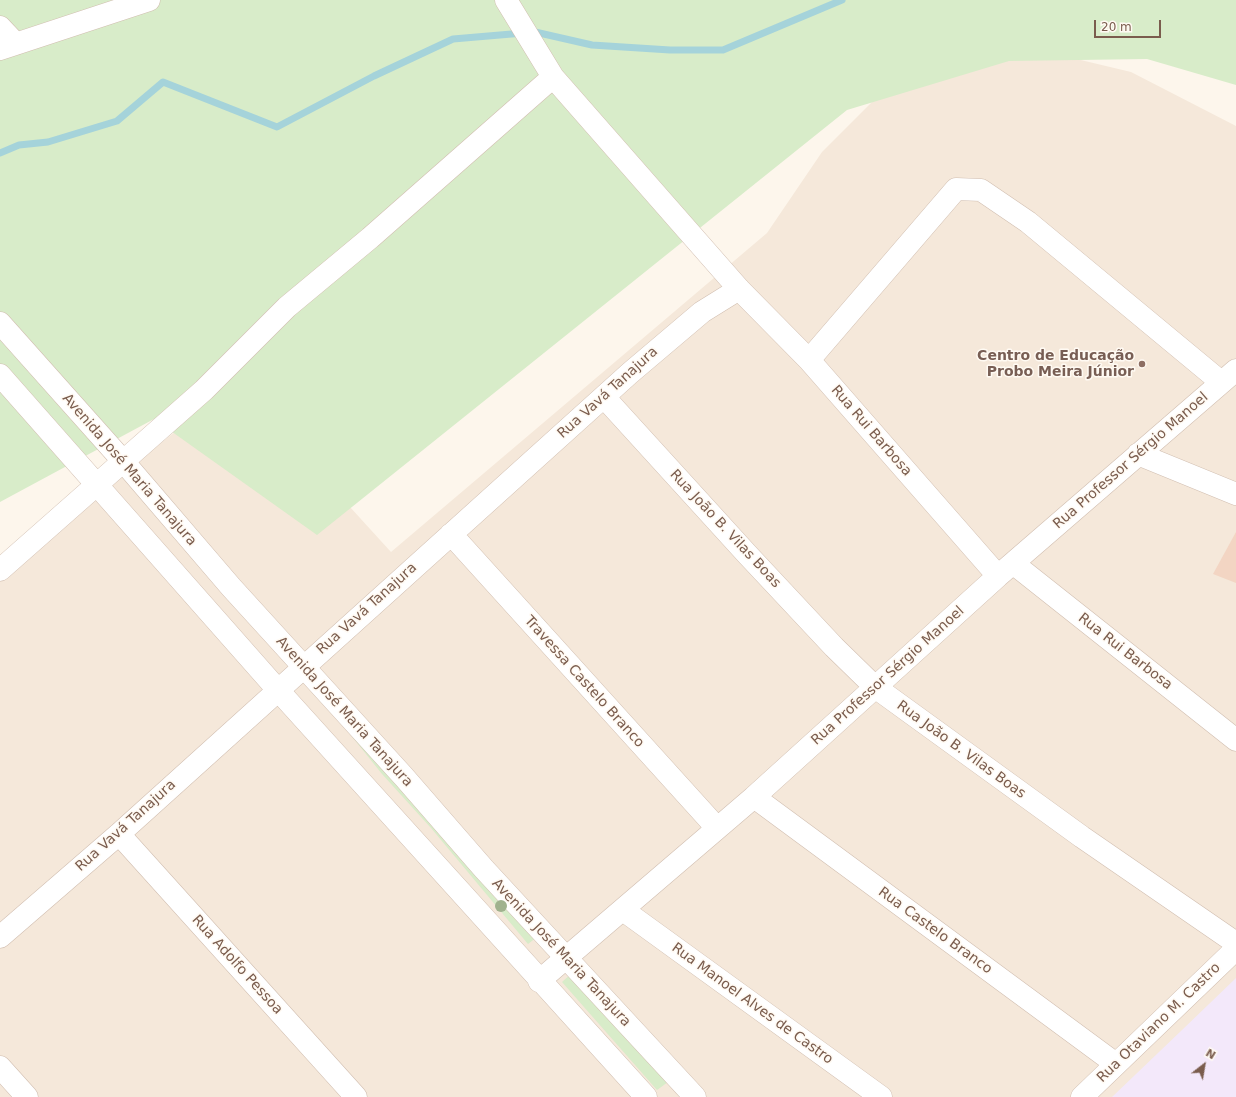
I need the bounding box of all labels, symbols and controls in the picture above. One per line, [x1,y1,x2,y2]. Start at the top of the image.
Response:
scale bar [1096,12,1163,38]
text: 20 m [1101,20,1132,34]
street label: Rua Vavá Tanajura [555,344,661,442]
place label: Centro de Educação Probo Meira Júnior [977,348,1134,380]
marker: Centro de Educação Probo Meira Júnior [1137,359,1147,369]
street label: Rua Rui Barbosa [827,382,915,480]
street label: Rua Professor Sérgio Manoel [1050,389,1212,533]
street label: Avenida José Maria Tanajura [58,390,200,550]
street label: Rua João B. Vilas Boas [666,467,784,591]
street label: Rua Vavá Tanajura [314,560,420,658]
street label: Rua Professor Sérgio Manoel [808,603,968,749]
street label: Rua Rui Barbosa [1075,610,1175,694]
street label: Travessa Castelo Branco [521,613,647,751]
street label: Avenida José Maria Tanajura [272,634,416,790]
street label: Rua João B. Vilas Boas [893,698,1029,802]
street label: Rua Vavá Tanajura [73,777,179,875]
street label: Avenida José Maria Tanajura [488,876,634,1030]
street label: Rua Castelo Branco [875,884,995,978]
street label: Rua Adolfo Pessoa [188,912,286,1018]
street label: Rua Manoel Alves de Castro [668,940,836,1068]
street label: Rua Otaviano M. Castro [1094,960,1224,1086]
north arrow [1184,1045,1224,1085]
text: N [1203,1046,1218,1062]

